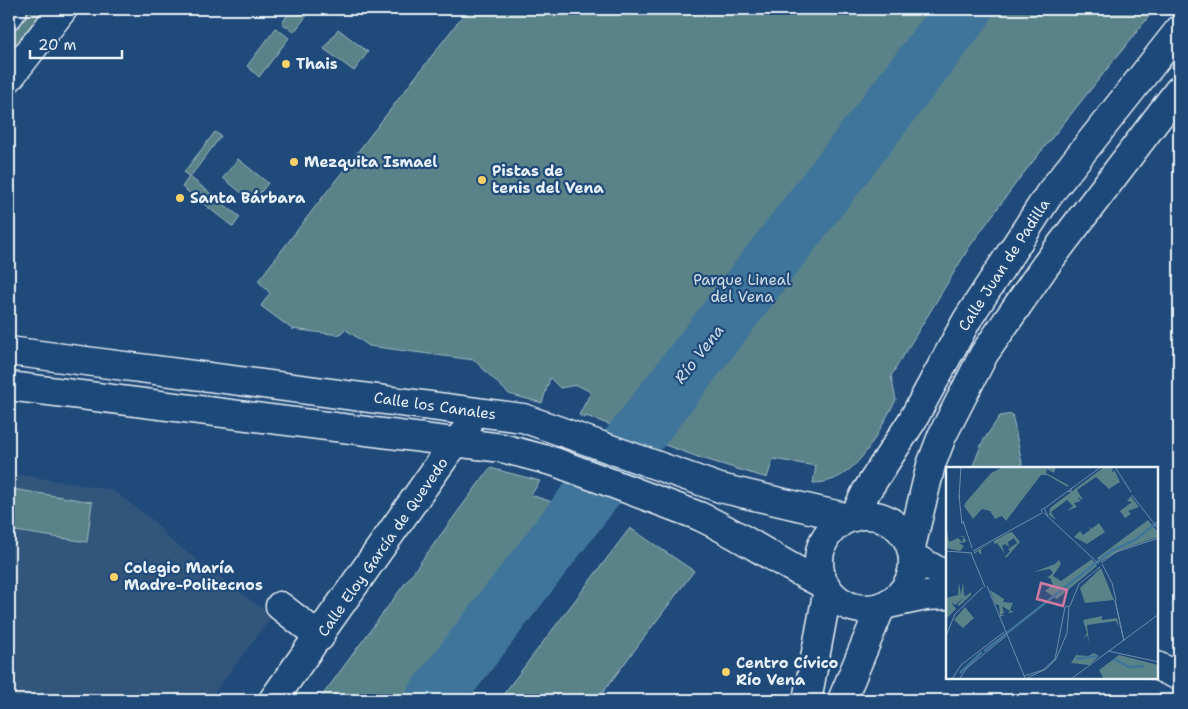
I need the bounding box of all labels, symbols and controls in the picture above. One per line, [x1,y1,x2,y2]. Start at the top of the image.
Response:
scale bar [30,28,122,60]
text: 20 m [38,35,77,55]
place label: Thais [296,54,338,74]
marker: Thais [280,58,292,70]
place label: Mezquita Ismael [304,152,438,172]
marker: Mezquita Ismael [288,156,300,168]
place label: Pistas de tenis del Vena [492,161,604,198]
marker: Pistas de tenis del Vena [476,174,488,186]
place label: Santa Bárbara [190,188,306,208]
marker: Santa Bárbara [174,192,186,204]
street label: Calle Juan de Padilla [954,195,1055,335]
park label: Parque Lineal del Vena [693,270,791,307]
water label: Río Vena [669,320,729,388]
street label: Calle los Canales [373,388,497,424]
street label: Calle Eloy García de Quevedo [313,453,453,641]
inset map [946,467,1158,679]
place label: Colegio María Madre-Politecnos [124,558,263,595]
marker: Colegio María Madre-Politecnos [108,571,120,583]
place label: Centro Cívico Río Vena [736,653,839,690]
marker: Centro Cívico Río Vena [720,666,732,678]

